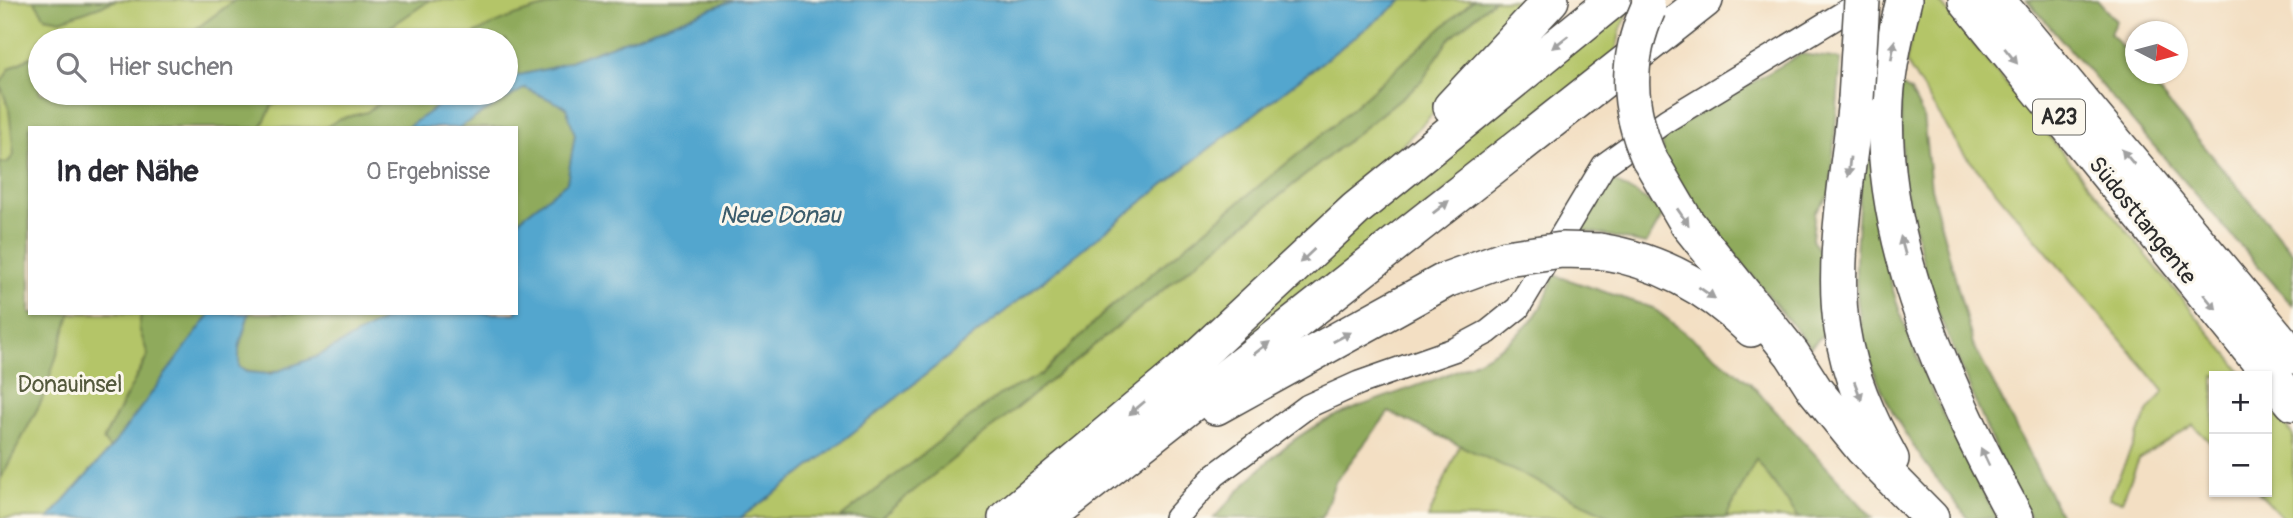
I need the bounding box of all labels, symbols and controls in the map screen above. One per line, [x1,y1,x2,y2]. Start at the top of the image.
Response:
north arrow [2125,21,2188,84]
search box [28,28,518,105]
one-way arrow [1551,35,1569,50]
one-way arrow [1888,39,1899,61]
icon: search [52,48,90,86]
one-way arrow [2003,48,2018,65]
text: Hier suchen [108,51,233,83]
road number: A23 [2033,100,2085,134]
one-way arrow [2121,149,2136,166]
street label: Südosttangente [2082,151,2203,291]
text: In der Nähe [56,153,198,190]
one-way arrow [1843,156,1854,178]
text: 0 Ergebnisse [366,157,490,186]
one-way arrow [1431,200,1449,215]
water label: Neue Donau [719,201,843,230]
one-way arrow [1676,208,1690,226]
one-way arrow [1897,234,1908,256]
one-way arrow [1298,248,1315,265]
one-way arrow [1697,286,1716,299]
one-way arrow [2202,294,2217,311]
one-way arrow [1333,331,1353,343]
one-way arrow [1252,340,1270,355]
park label: Donauinsel [18,370,122,399]
map controls [2209,371,2272,497]
button: + [2209,371,2272,434]
one-way arrow [1853,381,1864,402]
one-way arrow [1129,400,1146,415]
button: − [2209,434,2272,497]
one-way arrow [1979,447,1991,467]

